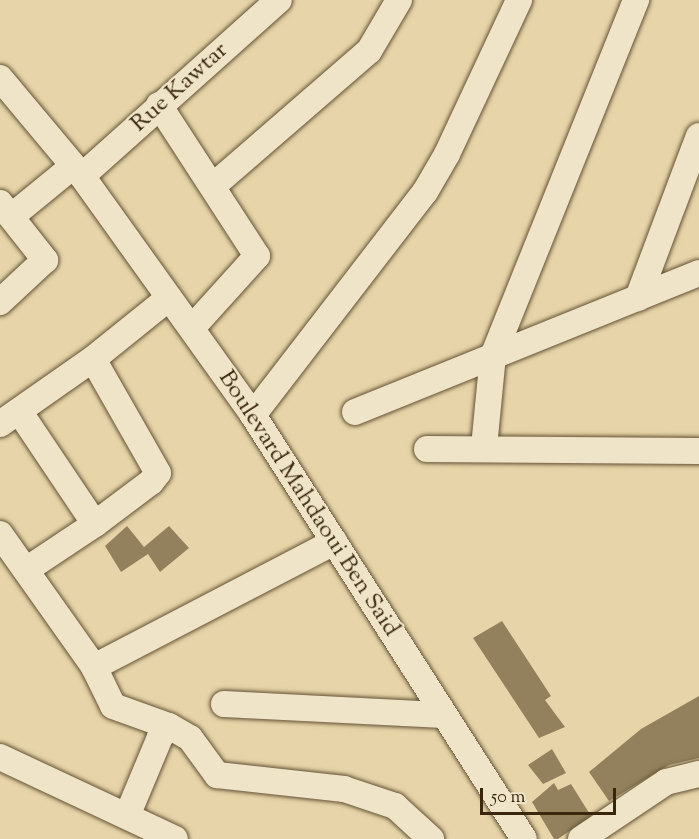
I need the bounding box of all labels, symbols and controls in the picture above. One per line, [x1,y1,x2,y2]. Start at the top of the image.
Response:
street label: Rue Kawtar [126,37,234,139]
street label: Boulevard Mahdaoui Ben Said [211,365,405,643]
scale bar [483,776,620,814]
text: 50 m [491,785,525,811]

